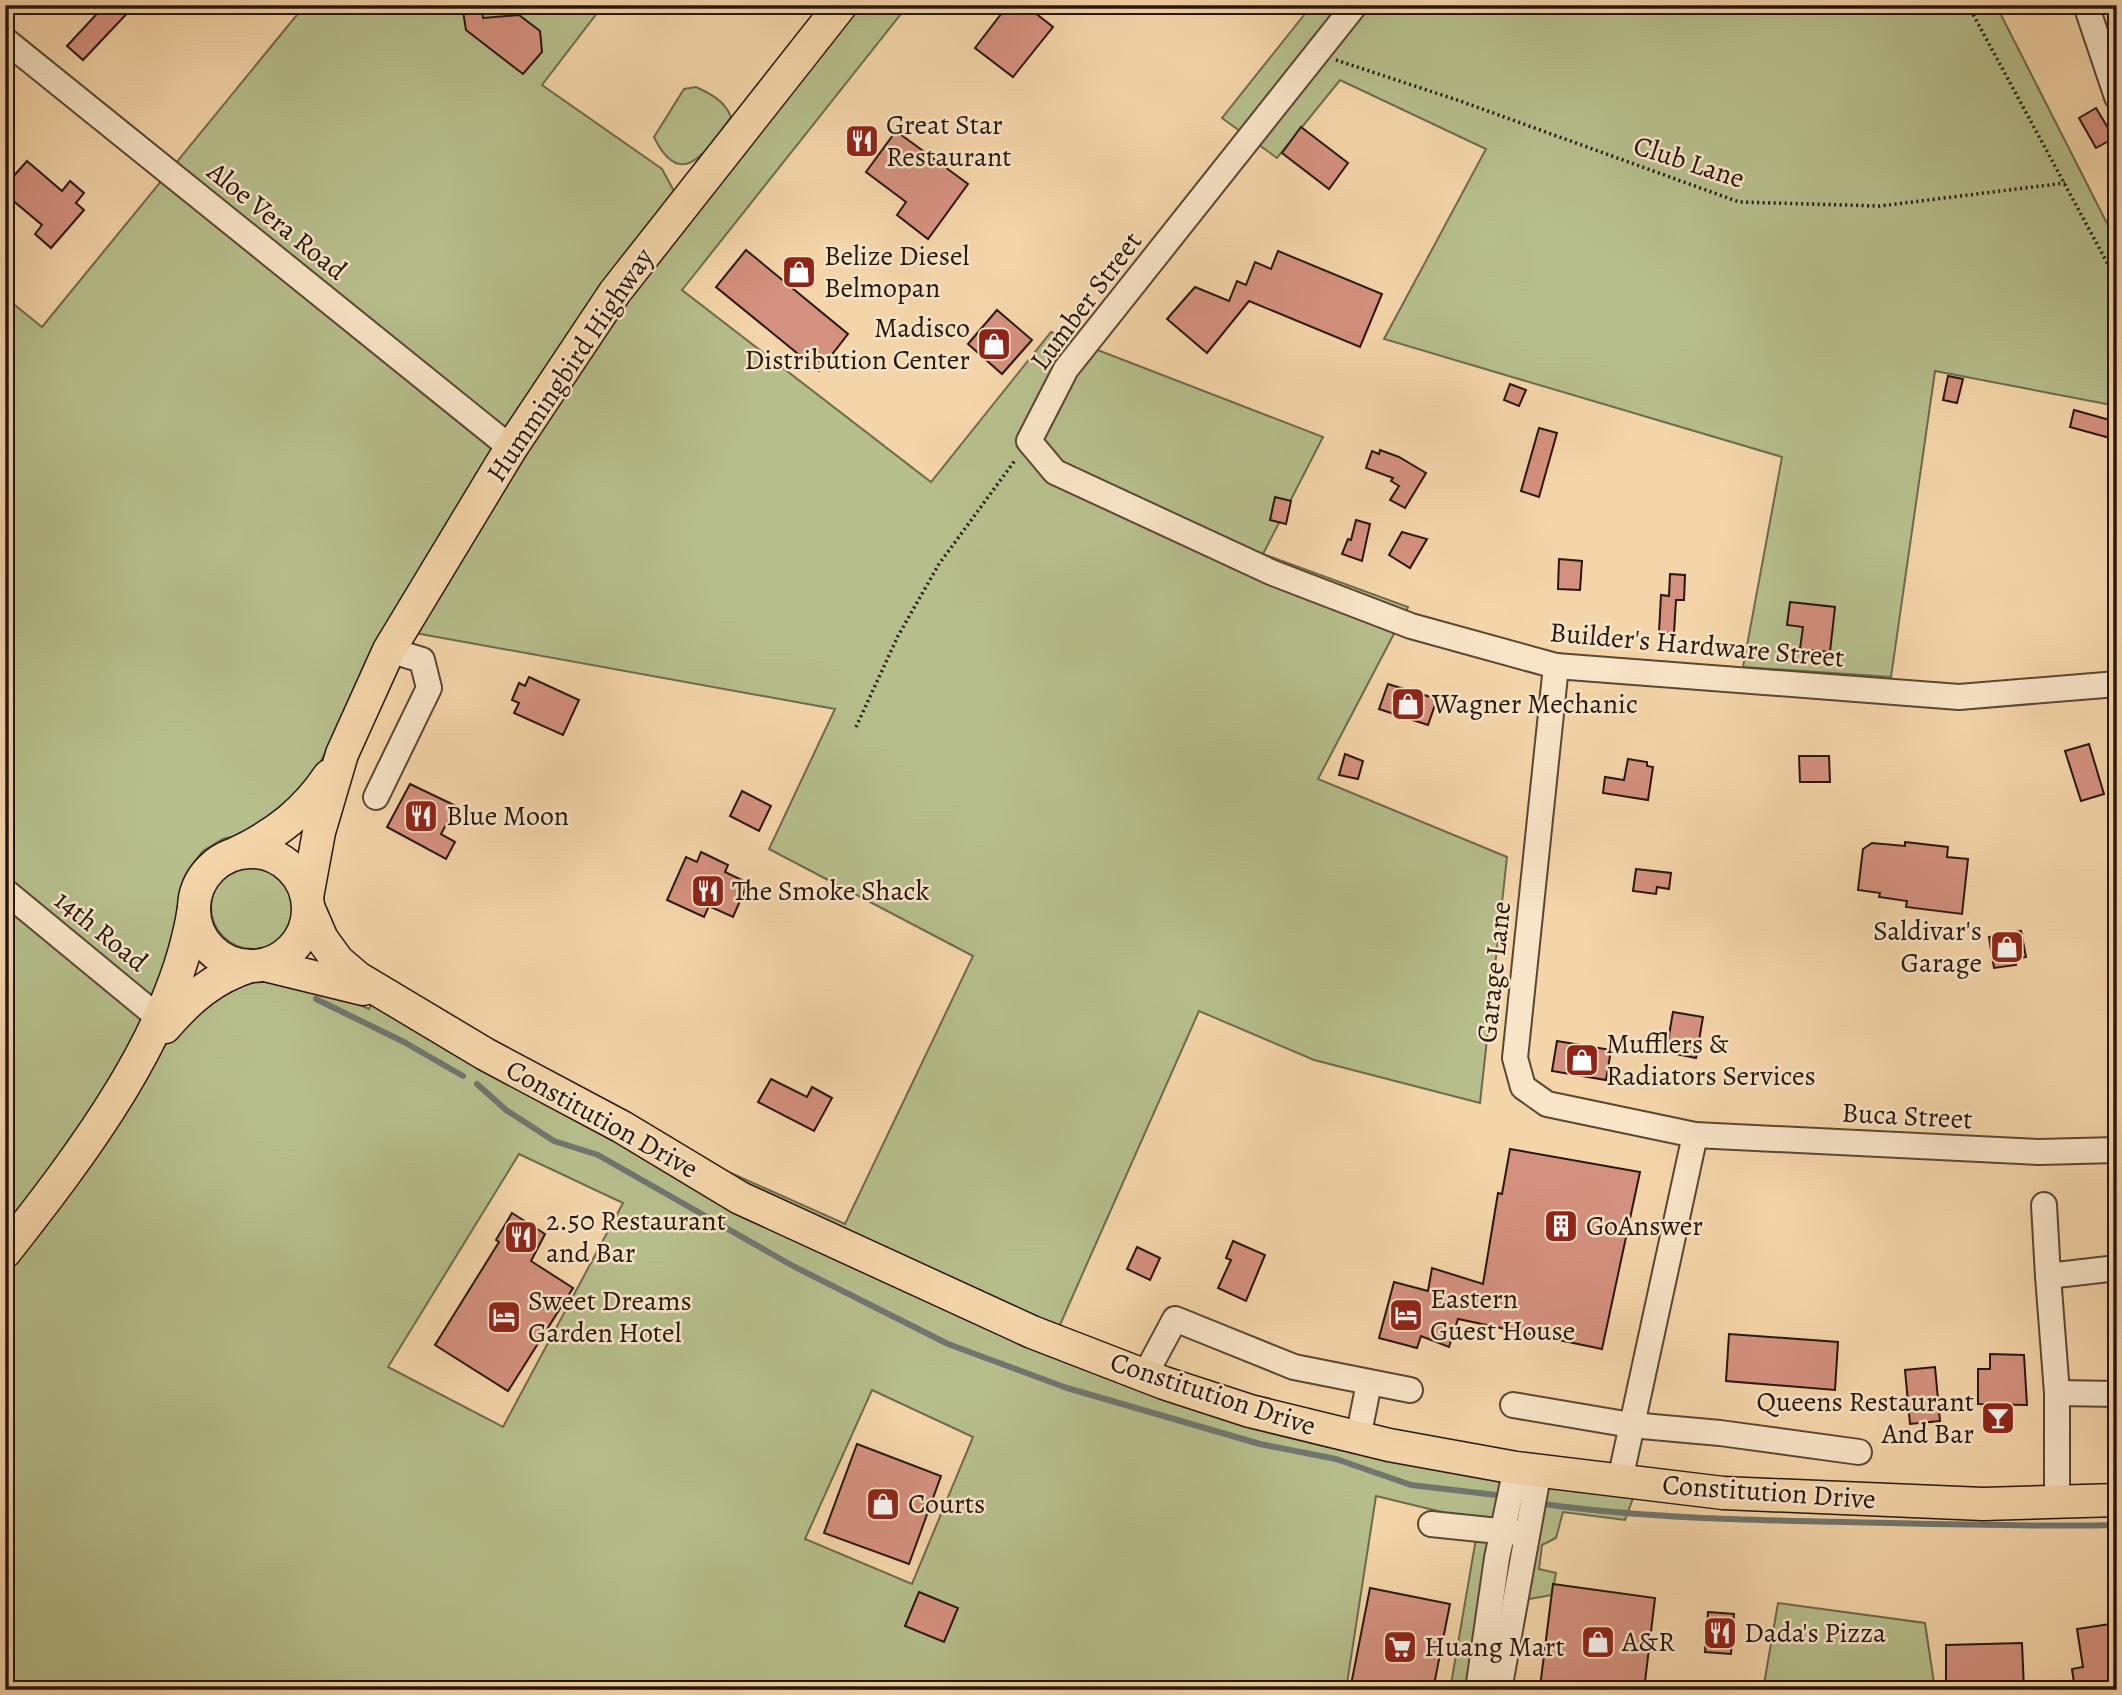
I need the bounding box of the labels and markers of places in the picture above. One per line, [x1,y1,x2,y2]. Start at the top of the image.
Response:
place label: Great Star Restaurant [886,106,1012,176]
restaurant icon: Great Star Restaurant [843,122,881,160]
place label: Belize Diesel Belmopan [824,237,970,307]
shop icon: Belize Diesel Belmopan [780,253,818,291]
place label: Madisco Distribution Center [745,309,970,379]
shop icon: Madisco Distribution Center [975,325,1013,363]
shop icon: Wagner Mechanic [1389,685,1427,723]
place label: Wagner Mechanic [1431,685,1638,723]
restaurant icon: Blue Moon [402,797,440,835]
place label: Blue Moon [446,797,569,835]
restaurant icon: The Smoke Shack [689,872,727,910]
place label: The Smoke Shack [732,872,929,910]
place label: Saldivar's Garage [1873,912,1982,982]
shop icon: Saldivar's Garage [1988,928,2026,966]
place label: Mufflers & Radiators Services [1606,1025,1816,1095]
shop icon: Mufflers & Radiators Services [1563,1041,1601,1079]
place label: 2.50 Restaurant and Bar [546,1202,726,1272]
building icon: GoAnswer [1542,1207,1580,1245]
place label: GoAnswer [1586,1207,1703,1245]
restaurant icon: 2.50 Restaurant and Bar [502,1218,540,1256]
place label: Eastern Guest House [1430,1280,1575,1350]
place label: Sweet Dreams Garden Hotel [528,1282,692,1352]
hotel icon: Eastern Guest House [1387,1296,1425,1334]
hotel icon: Sweet Dreams Garden Hotel [485,1298,523,1336]
place label: Queens Restaurant And Bar [1757,1383,1974,1453]
bar icon: Queens Restaurant And Bar [1979,1399,2017,1437]
shop icon: Courts [864,1485,902,1523]
place label: Courts [908,1485,985,1523]
restaurant icon: Dada's Pizza [1701,1614,1739,1652]
place label: Dada's Pizza [1744,1614,1886,1652]
shop icon: A&R [1579,1623,1617,1661]
place label: A&R [1621,1623,1675,1661]
supermarket icon: Huang Mart [1381,1628,1419,1666]
place label: Huang Mart [1424,1628,1565,1666]

